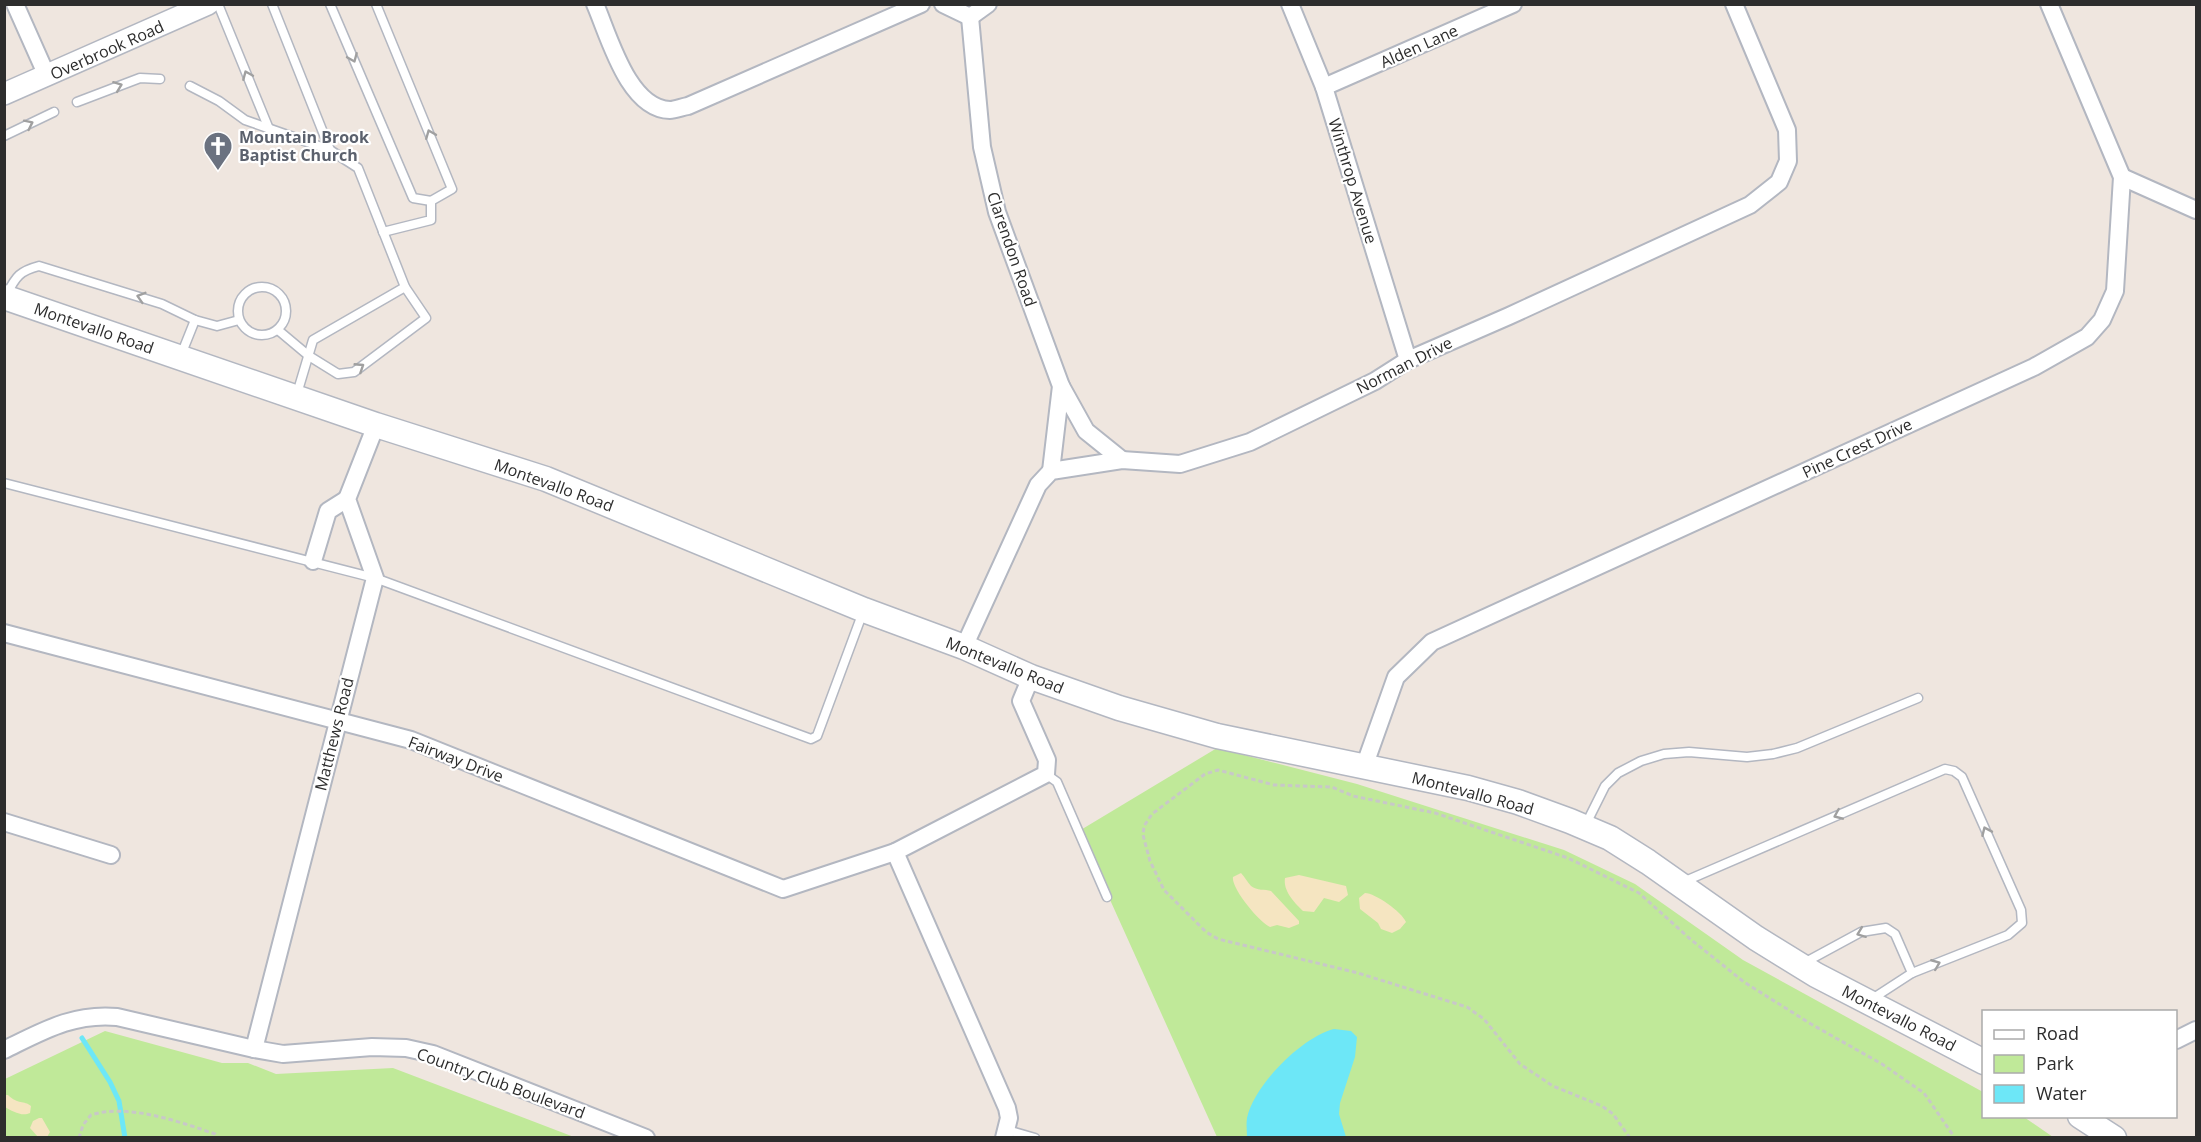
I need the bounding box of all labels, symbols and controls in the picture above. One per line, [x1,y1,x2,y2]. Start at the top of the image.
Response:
street label: Overbrook Road [47,15,167,85]
street label: Alden Lane [1377,19,1461,73]
one-way arrow [346,52,358,63]
one-way arrow [242,70,254,81]
one-way arrow [112,81,123,93]
street label: Winthrop Avenue [1323,116,1383,246]
one-way arrow [23,120,34,132]
place label: Mountain Brook Baptist Church [239,126,369,166]
church icon: Mountain Brook Baptist Church [202,130,234,172]
one-way arrow [425,130,437,141]
street label: Clarendon Road [982,189,1042,309]
one-way arrow [136,292,147,304]
street label: Montevallo Road [31,297,157,359]
street label: Norman Drive [1352,331,1456,399]
one-way arrow [353,363,364,374]
street label: Pine Crest Drive [1798,413,1916,483]
street label: Montevallo Road [491,453,617,517]
street label: Montevallo Road [943,631,1067,699]
street label: Matthews Road [309,675,359,793]
street label: Fairway Drive [405,731,507,787]
street label: Montevallo Road [1410,766,1536,820]
one-way arrow [1834,808,1845,820]
one-way arrow [1981,826,1993,837]
one-way arrow [1856,926,1867,938]
one-way arrow [1930,959,1941,971]
street label: Montevallo Road [1838,980,1960,1056]
legend [1982,1010,2177,1118]
text: Road [2036,1021,2079,1045]
street label: Country Club Boulevard [414,1042,588,1124]
text: Park [2036,1051,2074,1075]
text: Water [2036,1081,2087,1105]

